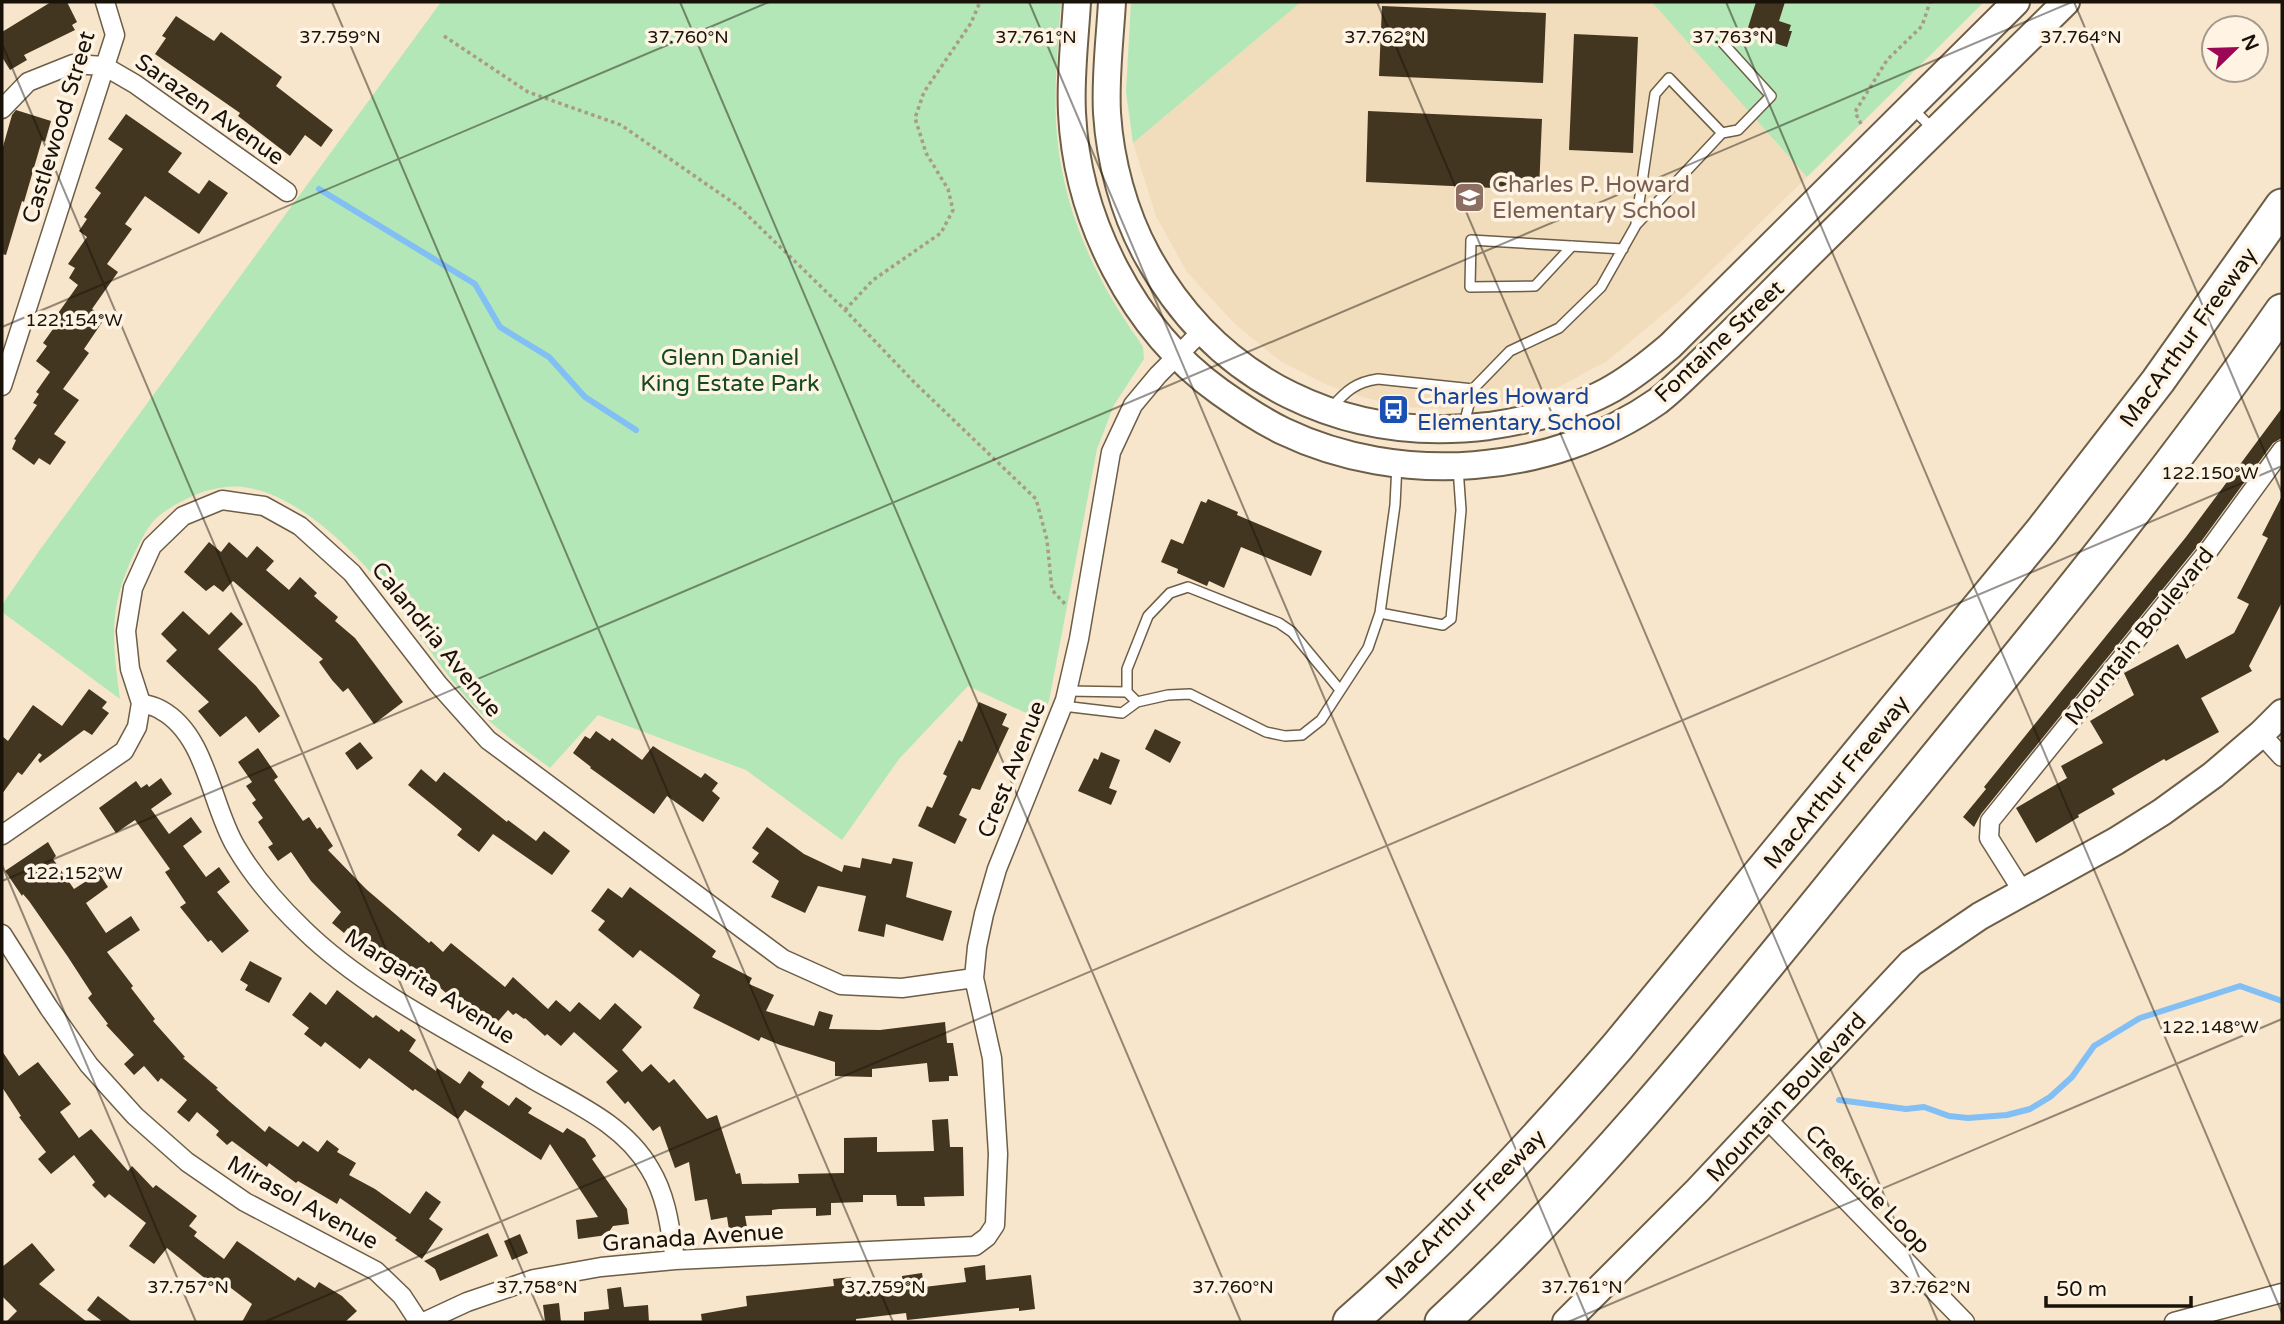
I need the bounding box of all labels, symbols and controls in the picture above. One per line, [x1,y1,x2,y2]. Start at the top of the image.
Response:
north arrow [2200,14,2270,84]
text: 37.759°N [299,26,381,48]
text: 37.760°N [647,26,729,48]
text: 37.761°N [995,26,1077,48]
text: 37.762°N [1344,26,1426,48]
text: 37.763°N [1692,26,1774,48]
text: 37.764°N [2040,26,2122,48]
street label: Castlewood Street [16,28,102,227]
text: N [2237,31,2263,54]
street label: Sarazen Avenue [129,48,289,172]
place label: Charles P. Howard Elementary School [1492,171,1696,225]
school or university icon: Charles P. Howard Elementary School [1452,180,1486,214]
street label: MacArthur Freeway [2114,242,2264,433]
street label: Fontaine Street [1649,274,1790,409]
text: 122.154°W [25,309,123,331]
park label: Glenn Daniel King Estate Park [640,344,820,398]
place label: Charles Howard Elementary School [1417,383,1621,437]
bus stop icon: Charles Howard Elementary School [1377,392,1411,426]
text: 122.150°W [2161,462,2259,484]
street label: Mountain Boulevard [2059,542,2220,731]
street label: Calandria Avenue [365,556,507,723]
street label: MacArthur Freeway [1758,690,1916,875]
street label: Crest Avenue [972,697,1052,842]
text: 122.152°W [25,862,123,884]
street label: Margarita Avenue [339,923,520,1051]
street label: Mountain Boulevard [1701,1007,1872,1188]
text: 122.148°W [2161,1016,2259,1038]
street label: Creekside Loop [1799,1119,1936,1260]
street label: MacArthur Freeway [1380,1124,1552,1296]
street label: Mirasol Avenue [222,1150,383,1256]
street label: Granada Avenue [601,1218,785,1258]
scale bar [2046,1264,2191,1308]
text: 37.757°N [147,1276,229,1298]
text: 37.758°N [496,1276,578,1298]
text: 37.759°N [844,1276,926,1298]
text: 37.760°N [1192,1276,1274,1298]
text: 37.761°N [1541,1276,1623,1298]
text: 37.762°N [1889,1276,1971,1298]
text: 50 m [2056,1277,2107,1302]

